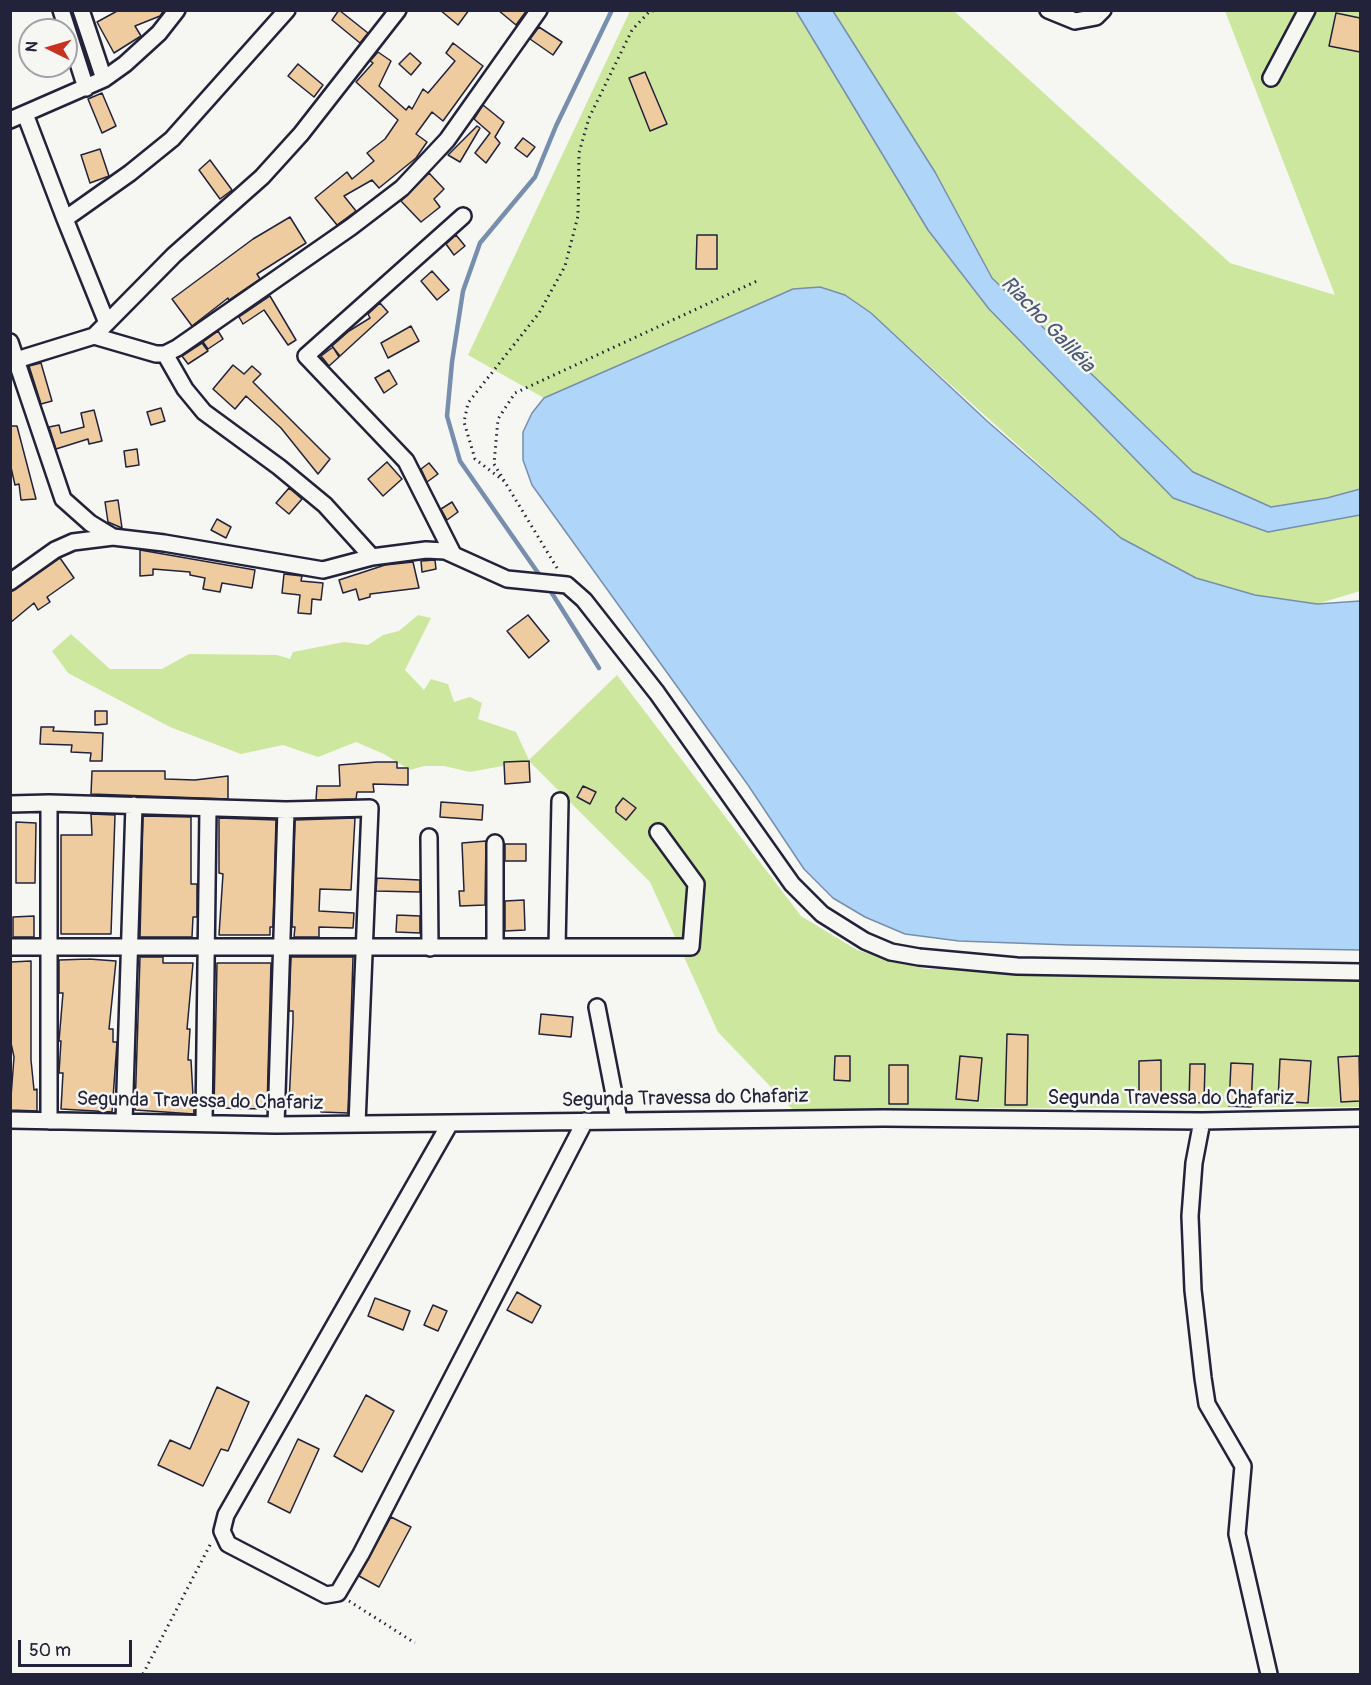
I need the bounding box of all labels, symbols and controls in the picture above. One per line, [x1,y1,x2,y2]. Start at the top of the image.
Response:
north arrow [18,18,78,78]
text: N [22,40,42,53]
water label: Riacho Galiléia [995,272,1099,378]
street label: Segunda Travessa do Chafariz [561,1085,809,1113]
street label: Segunda Travessa do Chafariz [1048,1087,1294,1111]
street label: Segunda Travessa do Chafariz [76,1088,324,1116]
scale bar [21,1628,135,1666]
text: 50 m [29,1639,71,1662]

